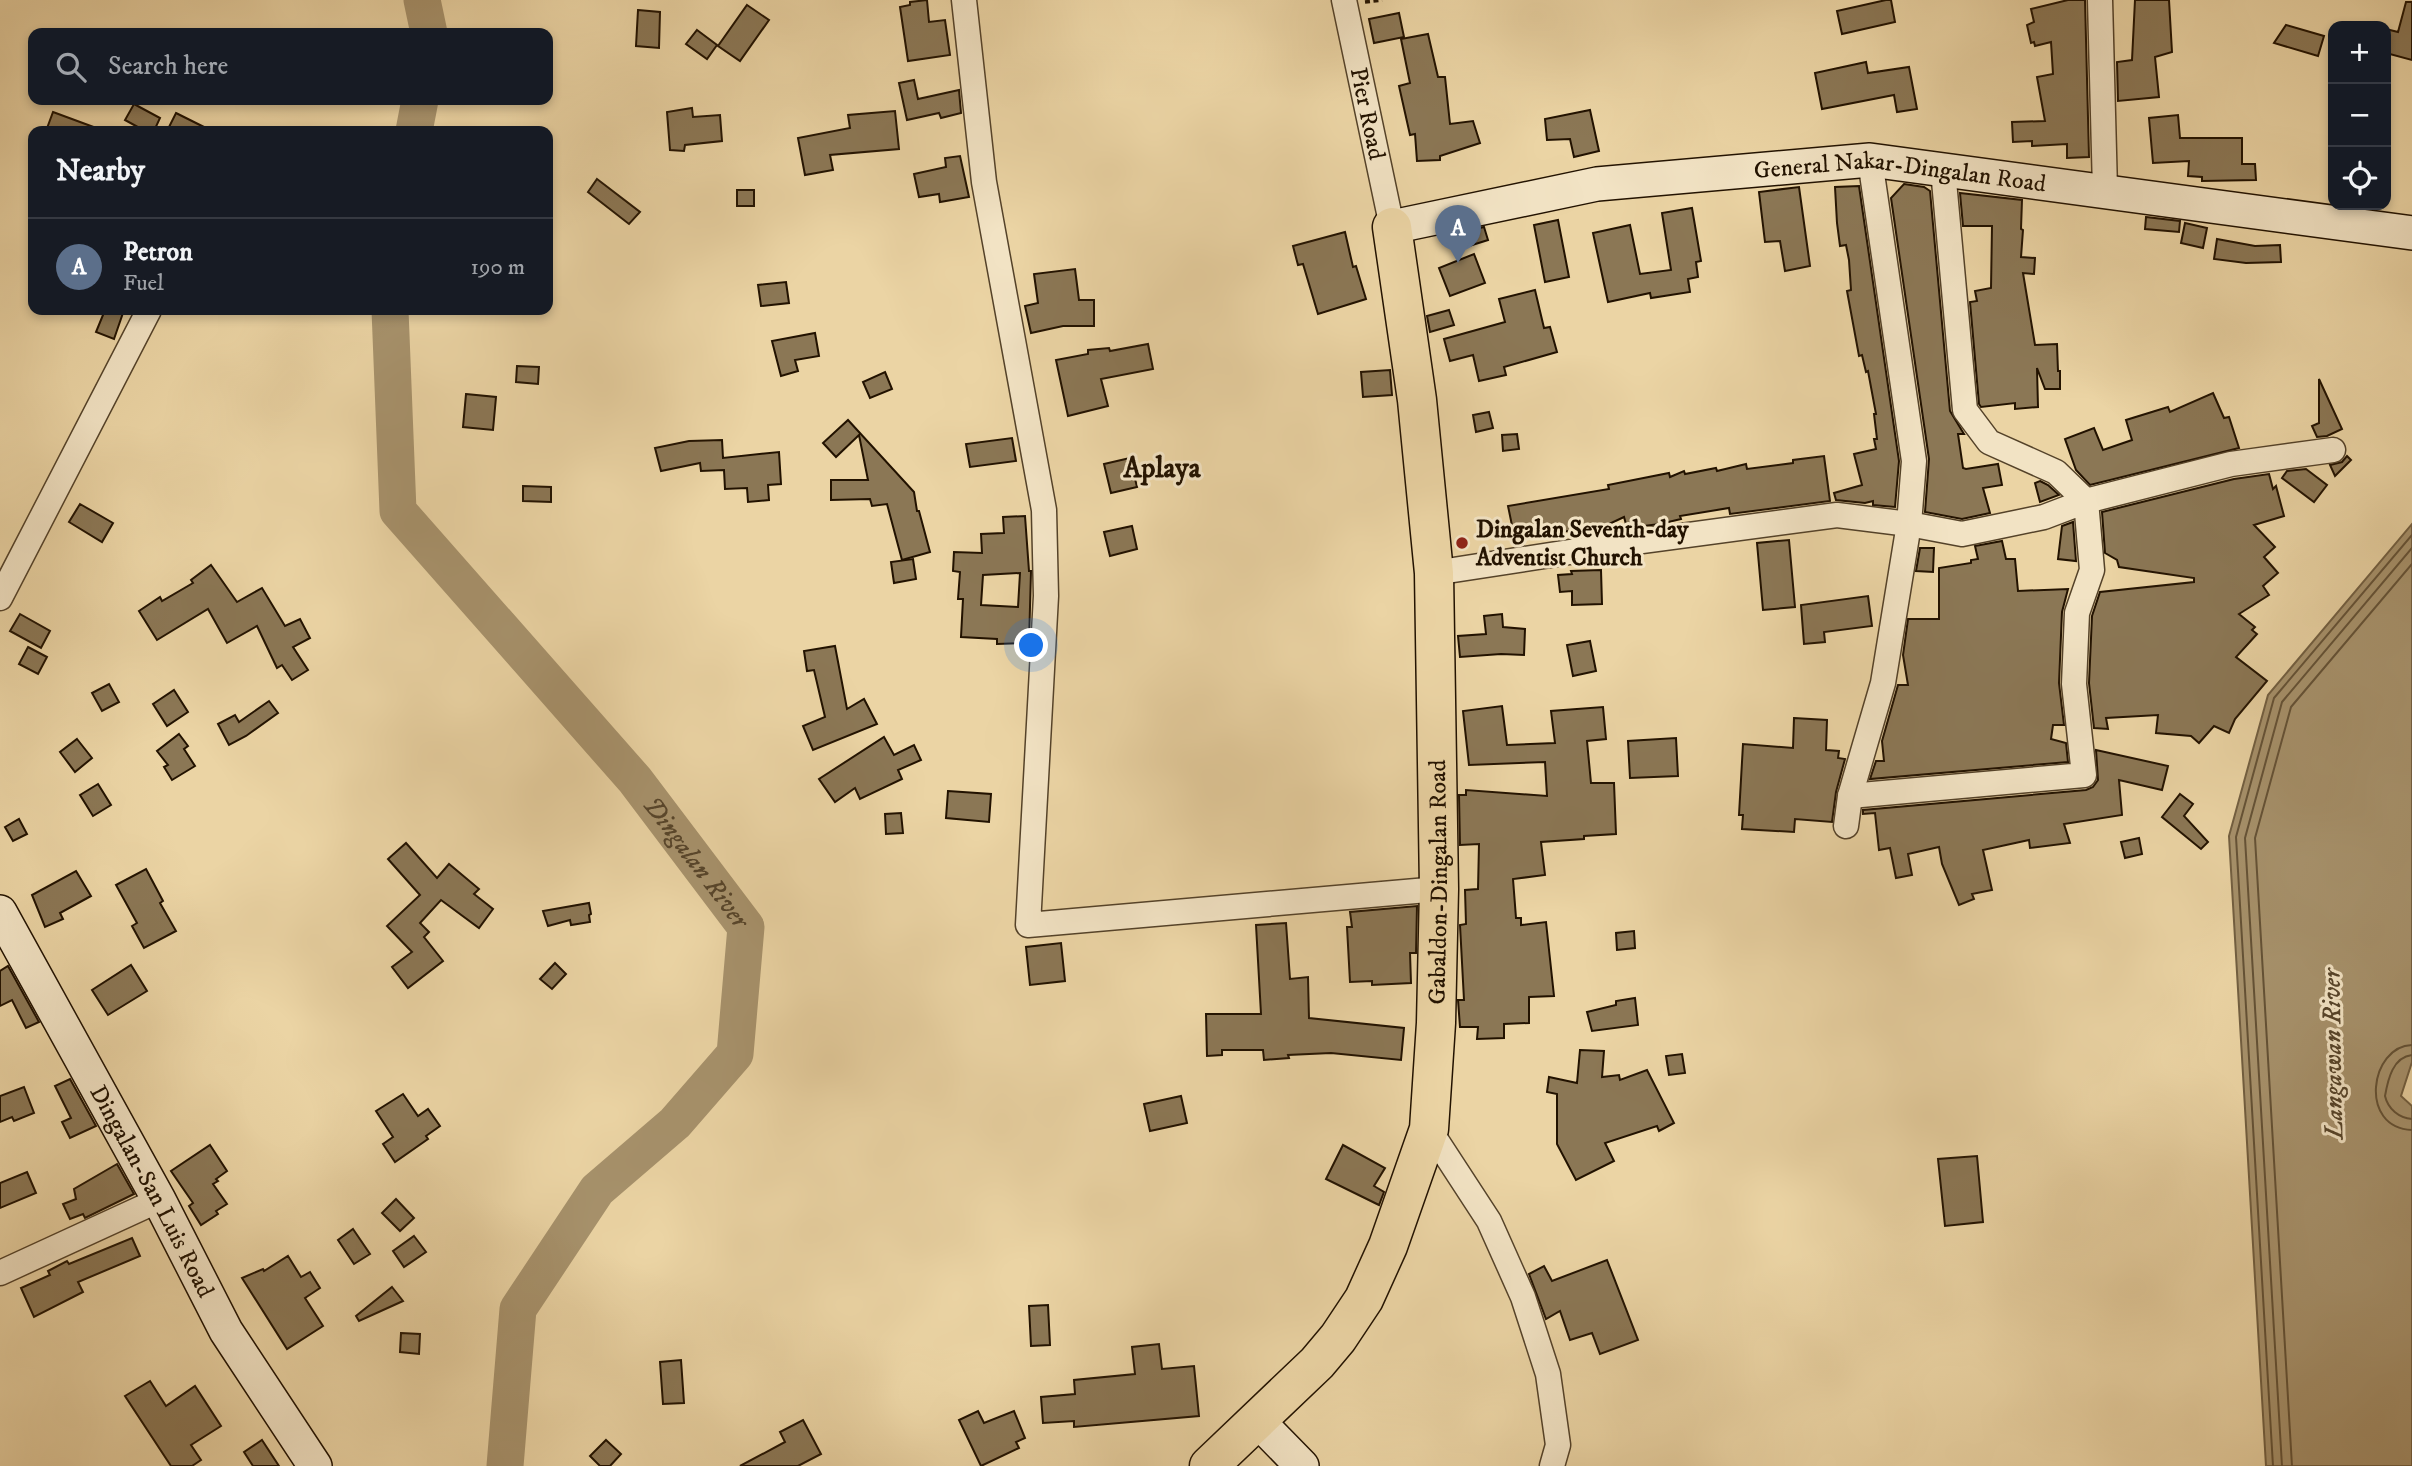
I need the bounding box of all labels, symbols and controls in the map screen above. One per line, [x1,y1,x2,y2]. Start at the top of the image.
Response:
map controls [2328,21,2391,210]
button: + [2328,21,2391,84]
search box [28,28,553,105]
icon: search [52,48,90,86]
text: Search here [108,50,228,83]
street label: Pier Road [1343,65,1391,163]
button: − [2328,84,2391,147]
street label: General Nakar-Dingalan Road [1753,146,2048,200]
button: locate [2328,147,2391,210]
text: Nearby [56,153,145,190]
pin: A [1435,205,1481,263]
text: Petron [123,236,193,269]
text: A [72,253,86,282]
text: 190 m [471,253,525,282]
text: Fuel [123,269,164,298]
district label: Aplaya [1122,451,1202,486]
place label: Dingalan Seventh-day Adventist Church [1475,515,1689,573]
marker: Dingalan Seventh-day Adventist Church [1454,535,1470,551]
your location [1014,628,1048,662]
street label: Gabaldon-Dingalan Road [1422,759,1455,1005]
water label: Dingalan River [635,790,757,936]
water label: Langawan River [2315,967,2352,1141]
street label: Dingalan-San Luis Road [82,1080,220,1303]

